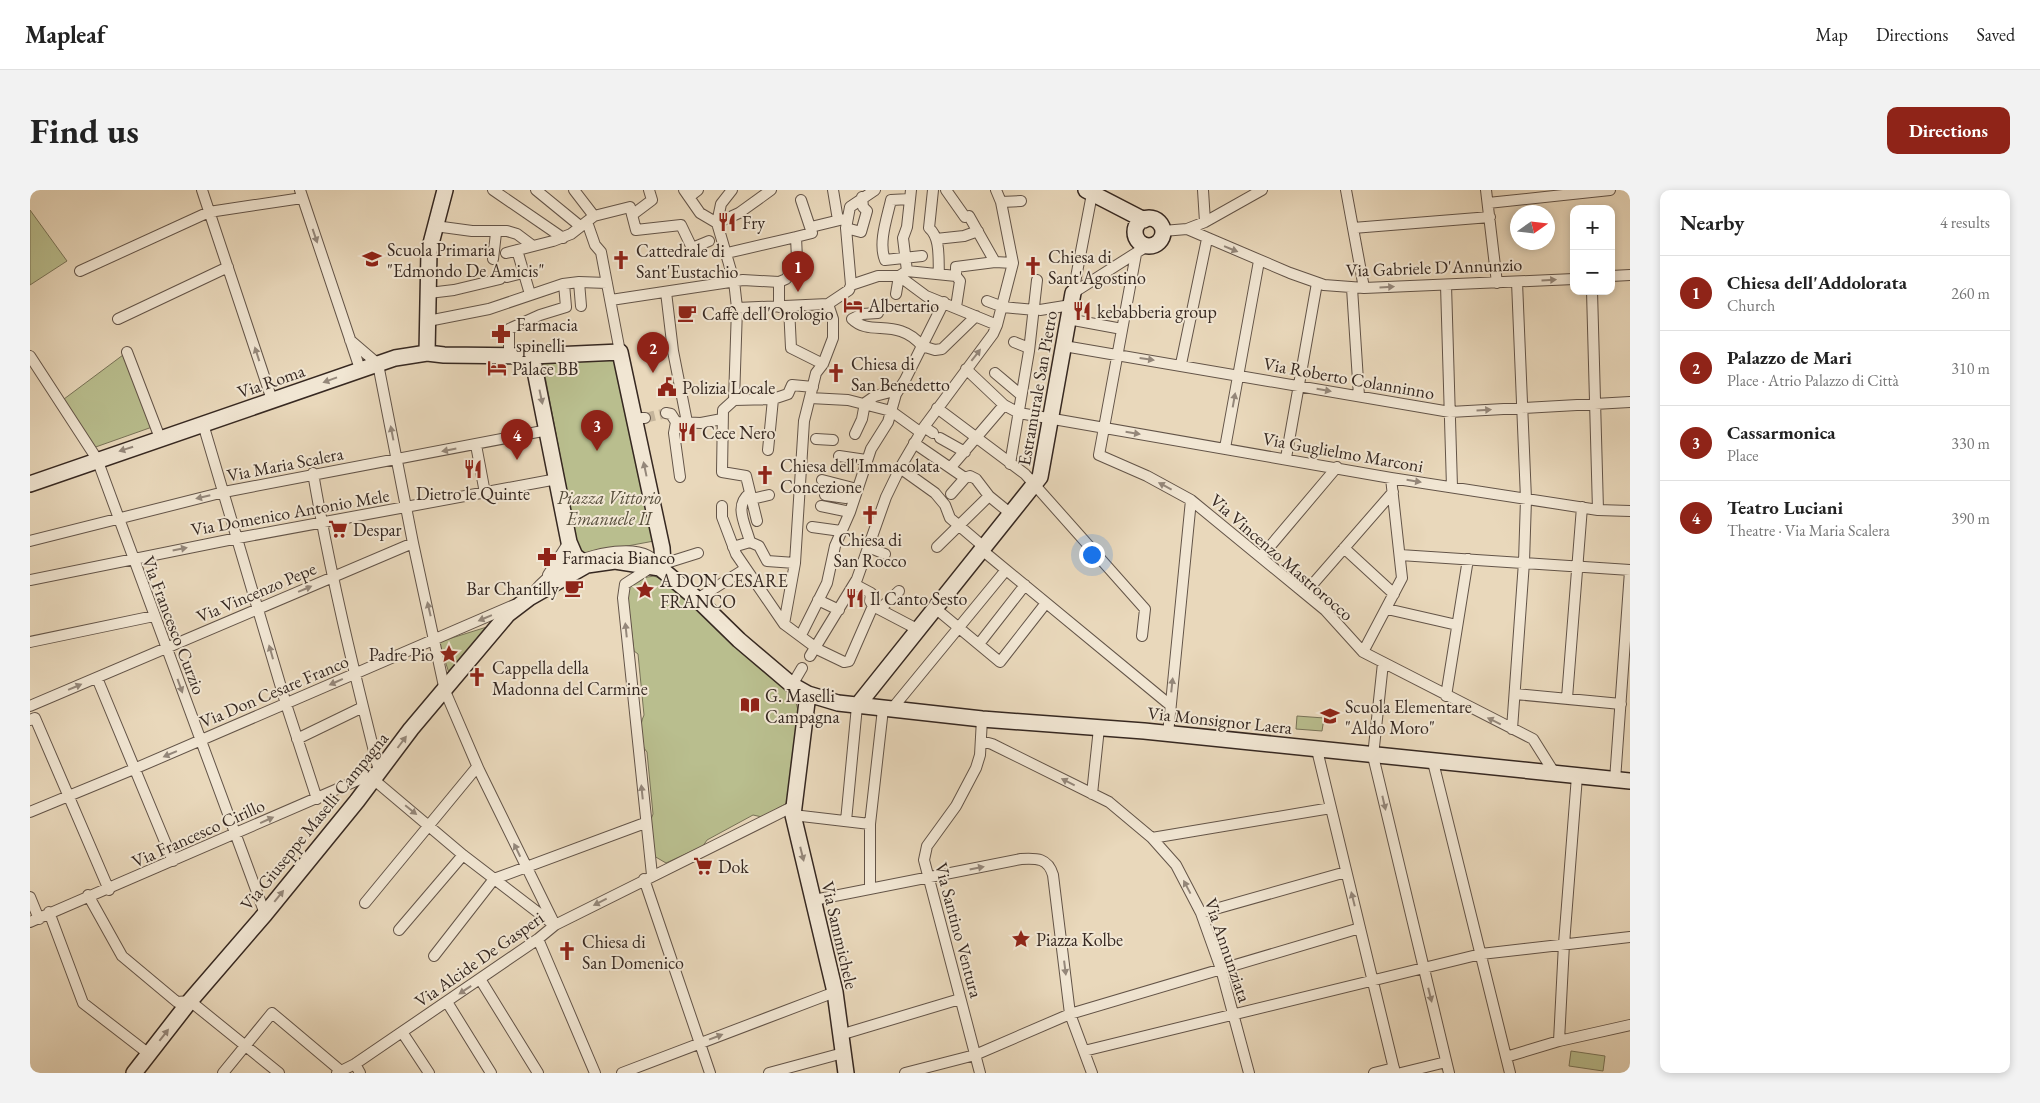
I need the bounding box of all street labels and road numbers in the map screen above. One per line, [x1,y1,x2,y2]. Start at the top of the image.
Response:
street label: Via Gabriele D'Annunzio [1345,252,1523,282]
street label: Estramurale San Pietro [1012,309,1062,467]
street label: Via Roberto Colanninno [1262,352,1436,404]
street label: Via Roma [234,358,309,403]
street label: Via Guglielmo Marconi [1261,427,1426,478]
street label: Via Maria Scalera [225,441,346,487]
street label: Via Domenico Antonio Mele [189,483,391,541]
street label: Via Vincenzo Mastrorocco [1206,488,1358,626]
street label: Via Francesco Curzio [137,552,211,698]
street label: Via Vincenzo Pepe [193,556,319,628]
street label: Via Don Cesare Franco [196,649,352,733]
street label: Via Monsignor Laera [1147,701,1294,739]
street label: Via Giuseppe Maselli Campagna [235,726,394,915]
street label: Via Francesco Cirillo [128,793,268,873]
street label: Via Santino Ventura [930,860,988,1001]
street label: Via Sammichele [816,879,864,991]
street label: Via Annunziata [1199,895,1257,1006]
street label: Via Alcide De Gasperi [410,906,548,1012]

